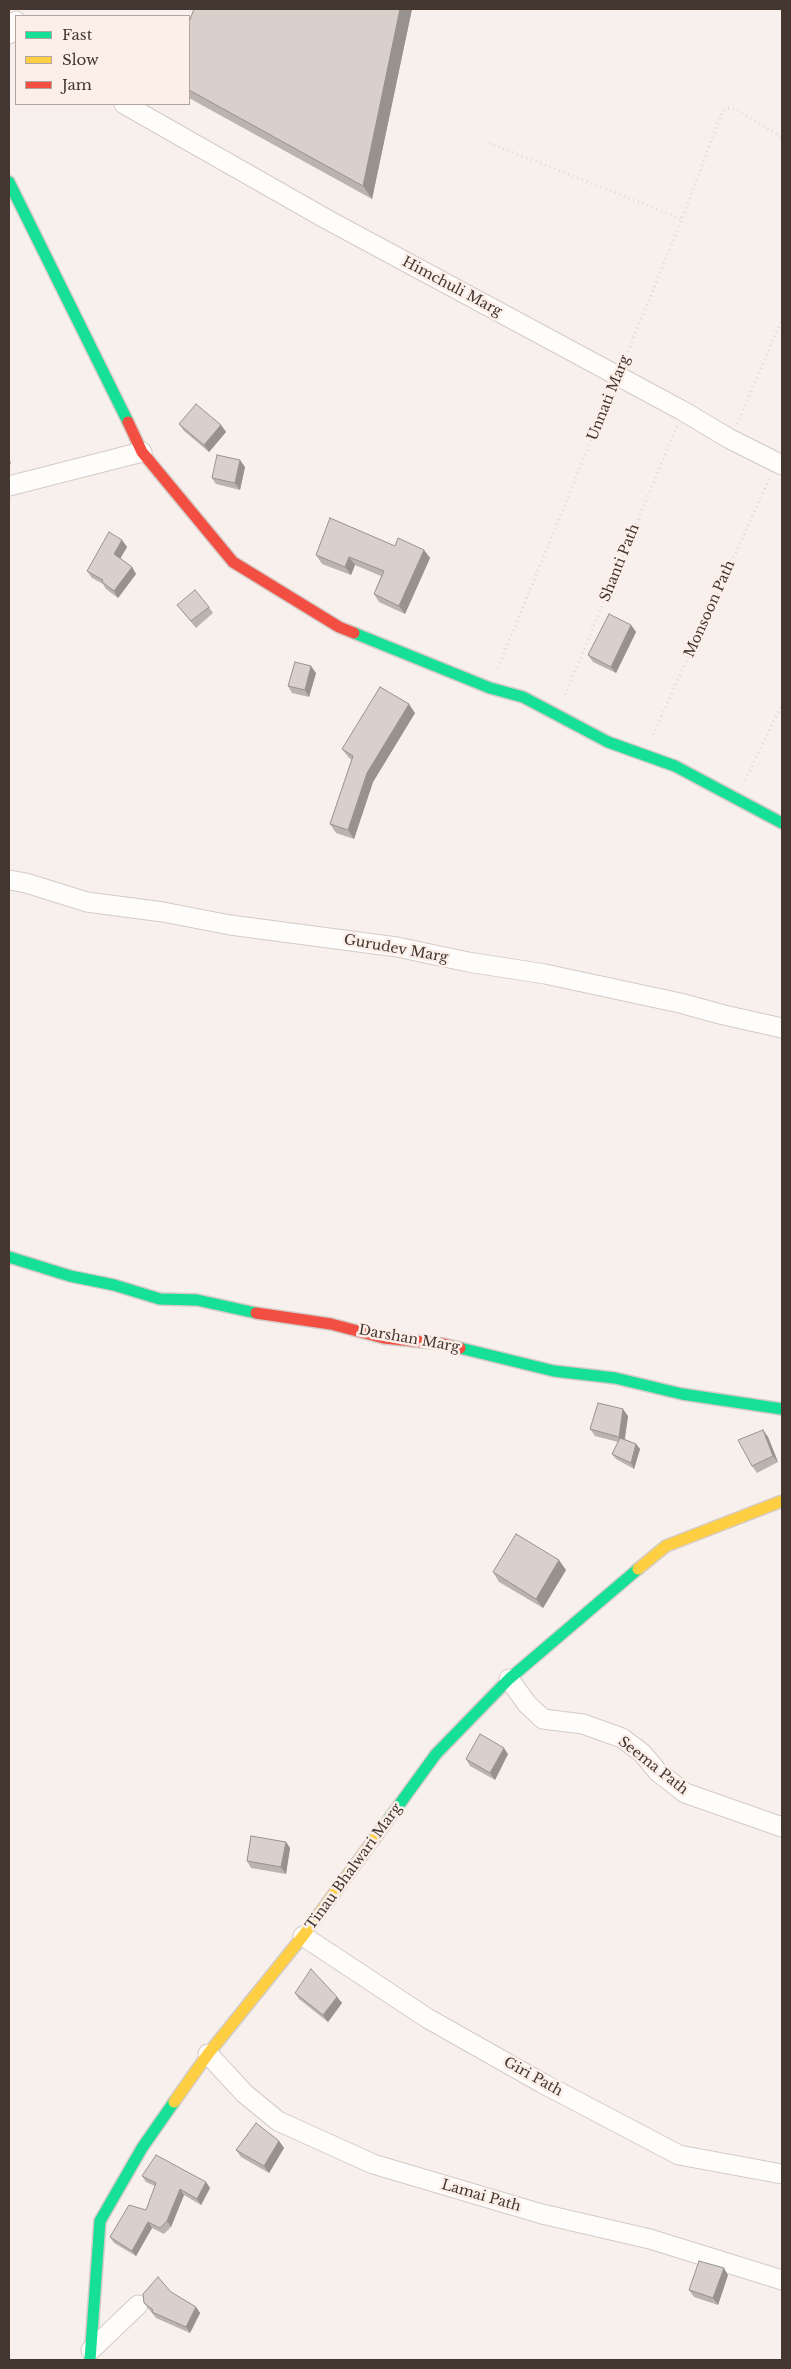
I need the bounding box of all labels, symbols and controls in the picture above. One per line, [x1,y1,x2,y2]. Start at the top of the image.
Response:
legend [15,15,190,105]
text: Fast [62,25,92,44]
text: Slow [62,50,99,69]
text: Jam [62,75,92,94]
street label: Himchuli Marg [399,254,505,320]
street label: Unnati Marg [584,353,634,443]
street label: Shanti Path [597,522,643,604]
street label: Monsoon Path [681,558,739,660]
street label: Gurudev Marg [343,932,449,966]
street label: Darshan Marg [357,1322,461,1356]
street label: Seema Path [615,1734,691,1798]
street label: Tinau Bhalwari Marg [303,1801,405,1933]
street label: Giri Path [501,2054,565,2100]
street label: Lamai Path [439,2177,523,2215]

